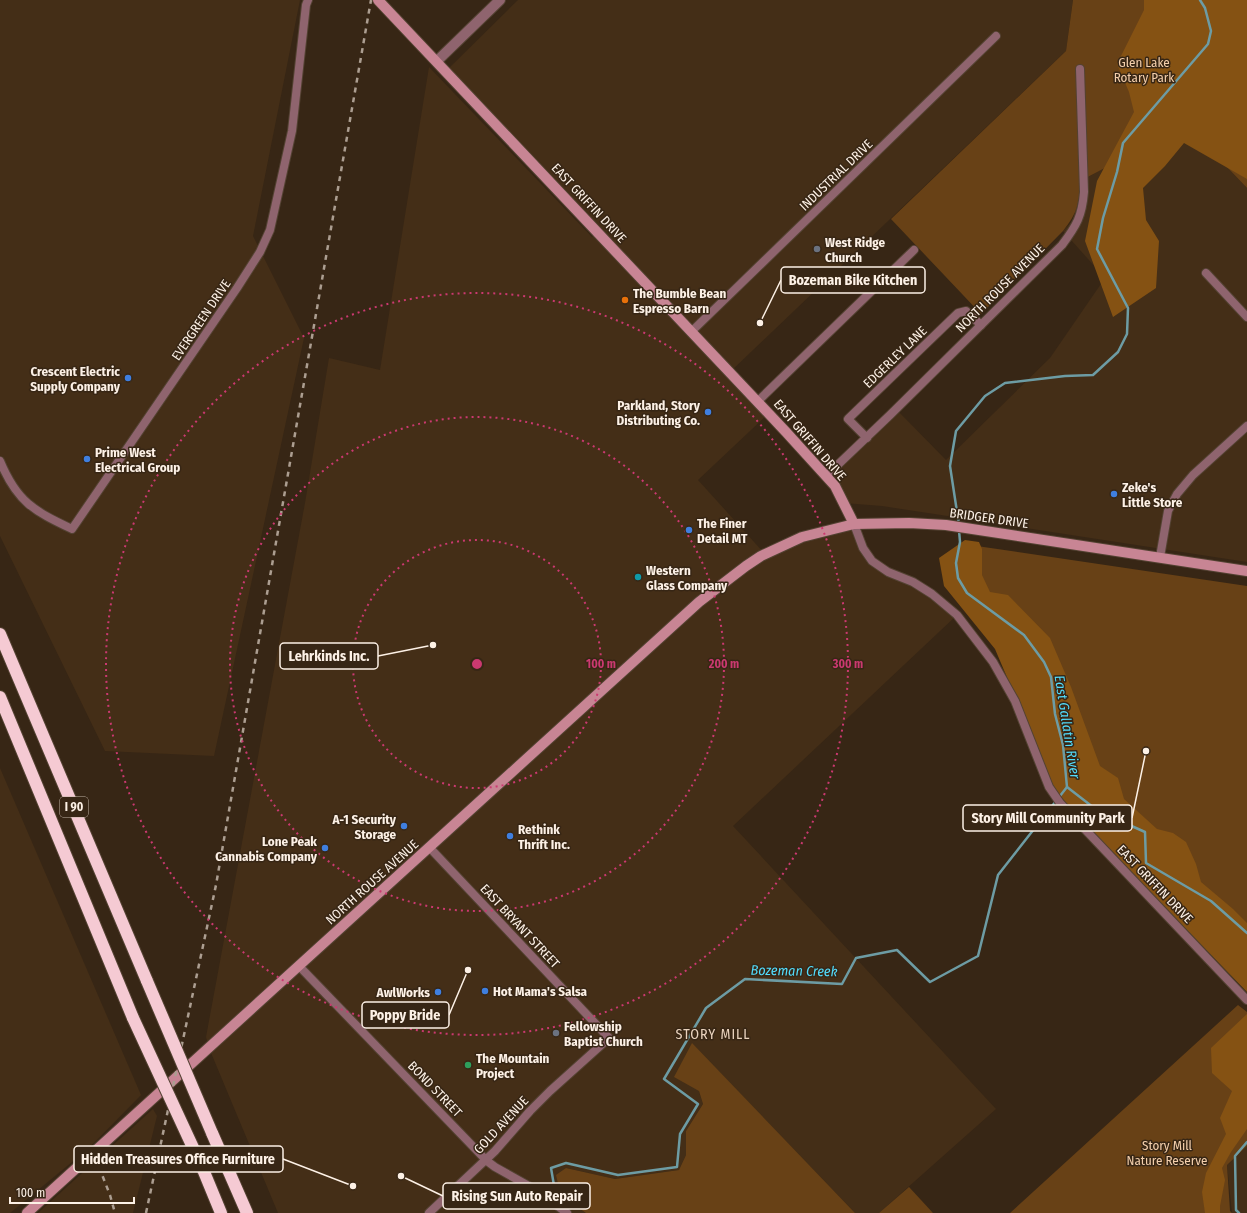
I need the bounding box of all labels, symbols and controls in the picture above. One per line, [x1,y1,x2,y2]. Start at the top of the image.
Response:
park label: Glen Lake Rotary Park [1114,55,1175,85]
street label: INDUSTRIAL DRIVE [796,136,876,214]
street label: EAST GRIFFIN DRIVE [549,160,629,246]
place label: West Ridge Church [825,235,885,265]
street label: NORTH ROUSE AVENUE [953,241,1047,335]
marker: West Ridge Church [812,244,822,254]
callout: Bozeman Bike Kitchen [781,267,925,293]
text: Bozeman Bike Kitchen [789,272,917,289]
street label: EVERGREEN DRIVE [168,277,234,363]
place label: The Bumble Bean Espresso Barn [633,286,726,316]
marker: The Bumble Bean Espresso Barn [620,295,630,305]
street label: EDGERLEY LANE [860,323,930,391]
place label: Crescent Electric Supply Company [30,364,121,394]
marker: Crescent Electric Supply Company [123,373,133,383]
street label: EAST GRIFFIN DRIVE [771,396,849,484]
place label: Parkland, Story Distributing Co. [616,398,701,428]
marker: Parkland, Story Distributing Co. [703,407,713,417]
place label: Prime West Electrical Group [95,445,180,475]
marker: Prime West Electrical Group [82,454,92,464]
place label: Zeke's Little Store [1122,480,1183,510]
marker: Zeke's Little Store [1109,489,1119,499]
street label: BRIDGER DRIVE [949,505,1029,531]
place label: The Finer Detail MT [697,516,748,546]
marker: The Finer Detail MT [684,525,694,535]
place label: Western Glass Company [646,563,728,593]
marker: Western Glass Company [633,572,643,582]
callout: Lehrkinds Inc. [280,643,378,669]
text: Lehrkinds Inc. [288,648,370,665]
centre of rings [470,657,484,671]
text: 100 m [586,657,616,671]
text: 200 m [708,657,739,671]
text: 300 m [832,657,863,671]
water label: East Gallatin River [1050,674,1084,781]
road number: I 90 [60,797,88,817]
callout: Story Mill Community Park [963,805,1132,831]
text: Story Mill Community Park [971,810,1125,827]
place label: A-1 Security Storage [331,812,397,842]
marker: A-1 Security Storage [399,821,409,831]
place label: Rethink Thrift Inc. [518,822,570,852]
marker: Rethink Thrift Inc. [505,831,515,841]
place label: Lone Peak Cannabis Company [215,834,318,864]
street label: NORTH ROUSE AVENUE [323,837,421,927]
street label: EAST GRIFFIN DRIVE [1114,842,1196,926]
marker: Lone Peak Cannabis Company [320,843,330,853]
street label: EAST BRYANT STREET [477,881,563,971]
water label: Bozeman Creek [750,962,838,980]
place label: Hot Mama's Salsa [493,984,588,999]
place label: AwlWorks [376,985,430,1000]
marker: Hot Mama's Salsa [480,986,490,996]
marker: AwlWorks [433,987,443,997]
callout: Poppy Bride [362,1002,449,1028]
text: Poppy Bride [370,1007,440,1024]
place label: Fellowship Baptist Church [564,1019,643,1049]
district label: STORY MILL [676,1026,750,1043]
marker: Fellowship Baptist Church [551,1028,561,1038]
place label: The Mountain Project [476,1051,550,1081]
street label: BOND STREET [405,1058,465,1120]
marker: The Mountain Project [463,1060,473,1070]
street label: GOLD AVENUE [471,1093,531,1157]
park label: Story Mill Nature Reserve [1127,1138,1207,1168]
callout: Hidden Treasures Office Furniture [74,1146,283,1172]
text: Hidden Treasures Office Furniture [81,1151,275,1168]
scale bar [10,1179,134,1205]
callout: Rising Sun Auto Repair [443,1183,590,1209]
text: 100 m [16,1186,45,1200]
text: Rising Sun Auto Repair [451,1188,583,1205]

